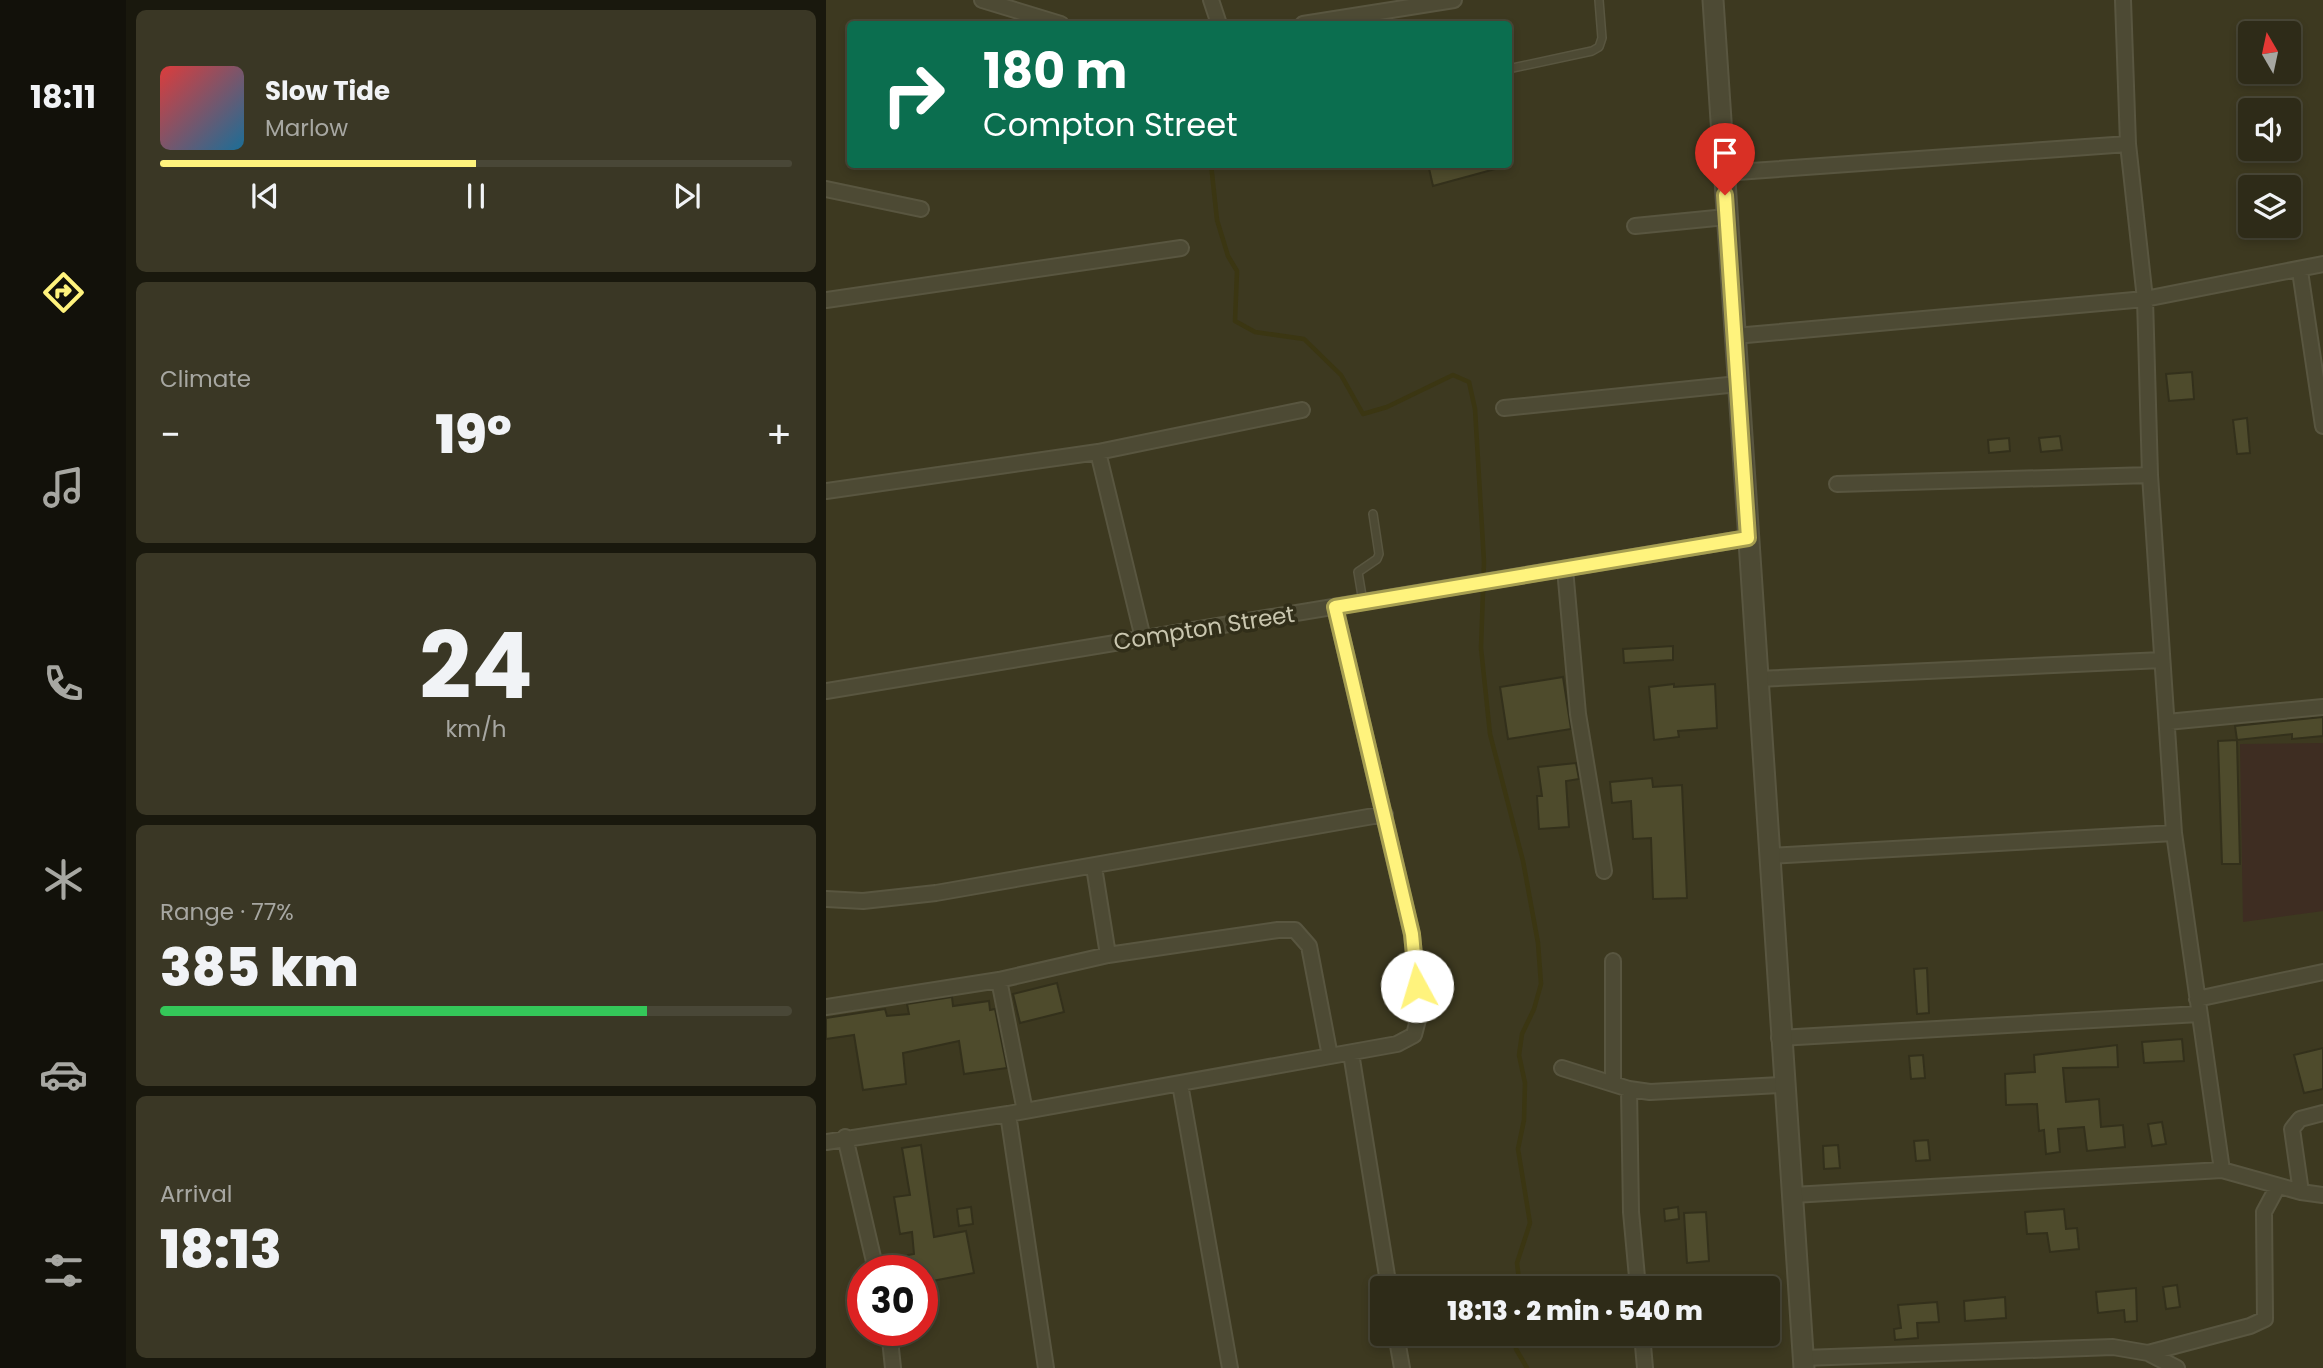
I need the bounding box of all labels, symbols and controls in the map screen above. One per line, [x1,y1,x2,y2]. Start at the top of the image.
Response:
north arrow [2238,21,2301,84]
map controls [2238,21,2301,238]
text: 180 m [983,37,1127,105]
icon: right [868,49,959,140]
text: Slow Tide [265,73,390,109]
text: 18:11 [30,74,96,119]
button: sound [2238,98,2301,161]
text: Compton Street [983,102,1238,147]
text: Marlow [265,112,348,144]
pin [1695,123,1755,195]
icon: arrive [1706,134,1744,172]
button: layers [2238,175,2301,238]
icon: previous [246,177,284,215]
icon: pause [457,177,495,215]
icon: next [668,177,706,215]
icon: directions [39,268,88,317]
text: Climate [160,363,251,395]
text: 19° [435,398,512,471]
text: − [160,408,181,461]
text: + [766,408,792,461]
icon: music [39,463,88,512]
street label: Compton Street [1111,598,1297,658]
text: 24 [419,602,533,730]
icon: phone [39,659,88,708]
text: km/h [445,713,507,745]
icon: climate [39,855,88,904]
text: Range · 77% [160,896,294,928]
text: 385 km [160,931,359,1004]
position arrow [1380,949,1454,1023]
icon: car [39,1050,88,1099]
text: Arrival [160,1178,232,1210]
text: 18:13 [160,1213,282,1286]
icon: filters [39,1246,88,1295]
speed limit sign: 30 [847,1255,938,1346]
text: 18:13 · 2 min · 540 m [1447,1293,1703,1329]

